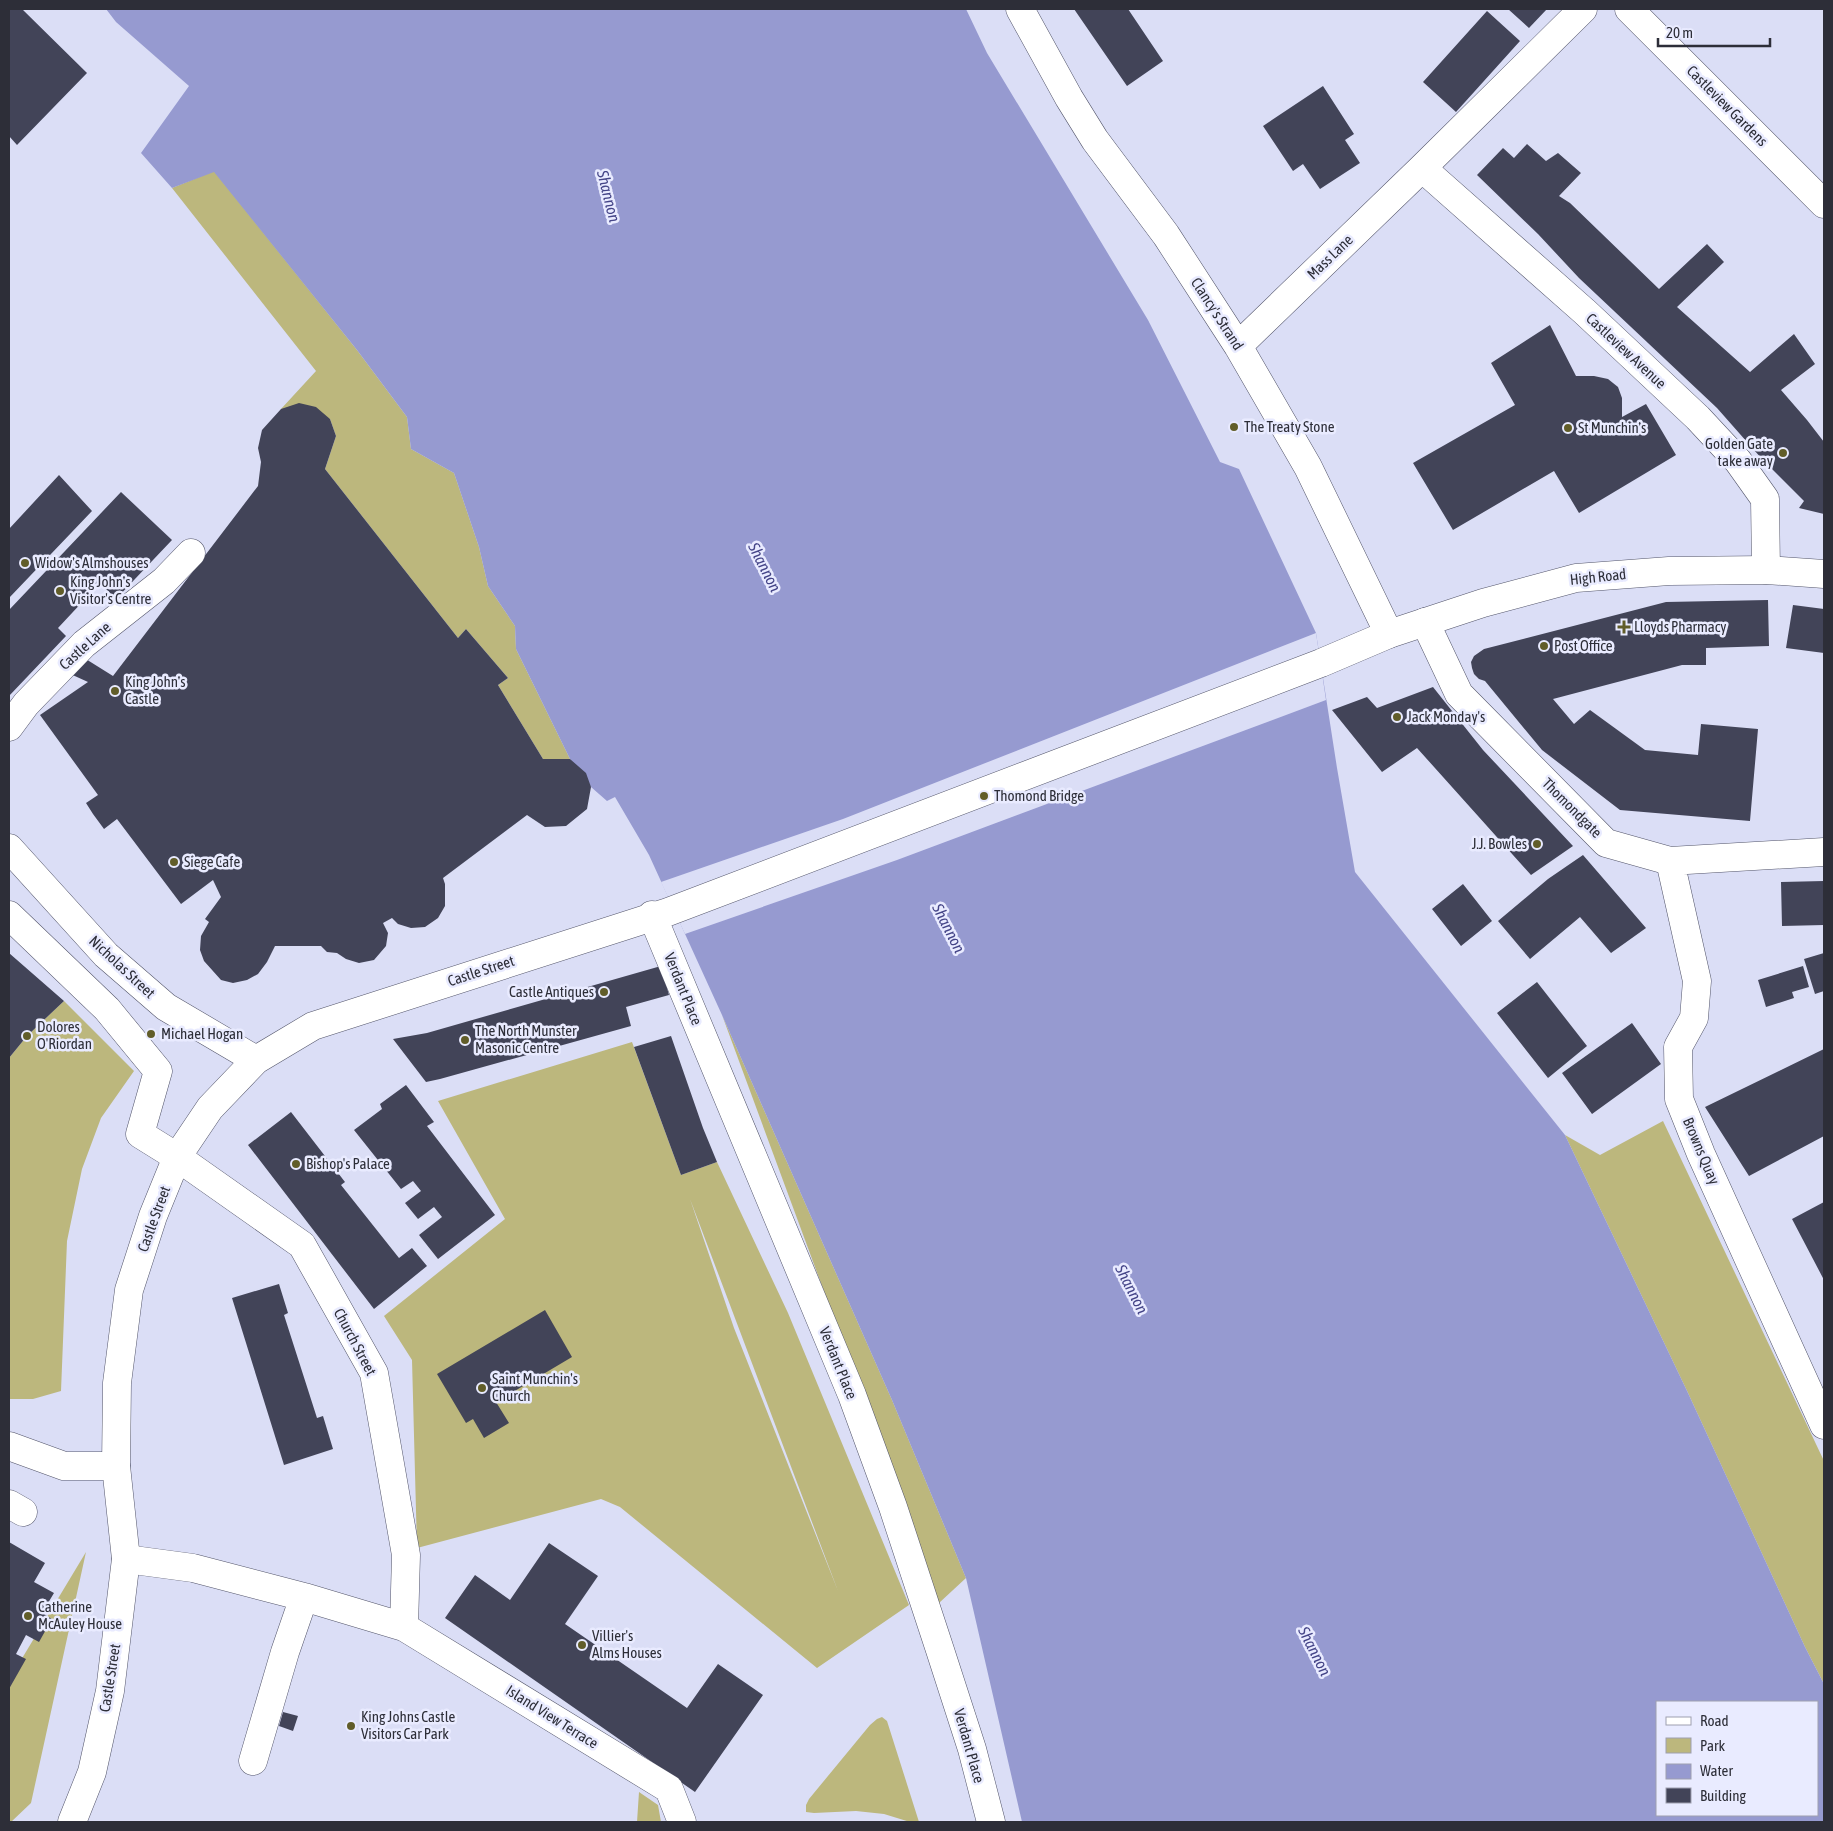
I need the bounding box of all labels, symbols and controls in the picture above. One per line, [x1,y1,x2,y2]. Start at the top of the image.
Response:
scale bar [1658,15,1770,47]
text: 20 m [1666,24,1693,41]
street label: Castleview Gardens [1684,62,1771,149]
water label: Shannon [594,167,624,224]
street label: Mass Lane [1303,231,1356,282]
street label: Clancy's Strand [1188,274,1247,353]
street label: Castleview Avenue [1583,309,1670,392]
place label: The Treaty Stone [1244,418,1335,435]
place label: St Munchin's [1578,419,1646,436]
marker: The Treaty Stone [1228,421,1240,433]
marker: St Munchin's [1562,422,1574,434]
place label: Golden Gate take away [1705,435,1773,469]
marker: Golden Gate take away [1777,447,1789,459]
water label: Shannon [745,539,785,595]
place label: Widow's Almshouses [35,554,149,571]
marker: Widow's Almshouses [19,557,31,569]
street label: High Road [1569,565,1627,588]
place label: King John's Visitor's Centre [70,573,152,607]
marker: King John's Visitor's Centre [54,585,66,597]
street label: Castle Lane [56,618,114,673]
place label: Lloyds Pharmacy [1634,618,1727,635]
marker: Lloyds Pharmacy [1618,621,1630,633]
place label: Post Office [1554,637,1613,654]
marker: Post Office [1538,640,1550,652]
place label: King John's Castle [125,673,185,707]
marker: King John's Castle [109,685,121,697]
place label: Jack Monday's [1407,708,1485,725]
marker: Jack Monday's [1391,711,1403,723]
street label: Thomondgate [1539,774,1606,841]
place label: Thomond Bridge [994,787,1084,804]
marker: Thomond Bridge [978,790,990,802]
place label: J.J. Bowles [1472,835,1527,852]
marker: J.J. Bowles [1531,838,1543,850]
place label: Siege Cafe [184,853,240,870]
marker: Siege Cafe [168,856,180,868]
water label: Shannon [929,900,969,956]
street label: Nicholas Street [86,932,159,1001]
street label: Verdant Place [661,950,706,1028]
street label: Castle Street [445,952,516,989]
place label: Castle Antiques [509,983,594,1000]
marker: Castle Antiques [598,986,610,998]
place label: Dolores O'Riordan [37,1018,92,1052]
place label: The North Munster Masonic Centre [475,1022,577,1056]
place label: Michael Hogan [161,1025,243,1042]
marker: Michael Hogan [145,1028,157,1040]
marker: Dolores O'Riordan [21,1030,33,1042]
marker: The North Munster Masonic Centre [459,1034,471,1046]
street label: Browns Quay [1680,1115,1723,1187]
place label: Bishop's Palace [306,1155,390,1172]
marker: Bishop's Palace [290,1158,302,1170]
street label: Castle Street [134,1184,173,1254]
water label: Shannon [1112,1261,1152,1317]
street label: Church Street [331,1305,380,1378]
street label: Verdant Place [816,1324,861,1402]
place label: Saint Munchin's Church [492,1370,578,1404]
marker: Saint Munchin's Church [476,1382,488,1394]
place label: Catherine McAuley House [38,1598,122,1632]
marker: Catherine McAuley House [22,1610,34,1622]
water label: Shannon [1295,1623,1335,1679]
place label: Villier's Alms Houses [592,1627,662,1661]
marker: Villier's Alms Houses [576,1639,588,1651]
street label: Castle Street [96,1643,123,1713]
street label: Island View Terrace [503,1681,602,1752]
legend [1656,1701,1818,1816]
street label: Verdant Place [951,1707,988,1785]
place label: King Johns Castle Visitors Car Park [361,1708,455,1742]
text: Road [1700,1712,1729,1729]
marker: King Johns Castle Visitors Car Park [345,1720,357,1732]
text: Park [1700,1737,1725,1754]
text: Water [1700,1762,1733,1779]
text: Building [1700,1787,1746,1804]

